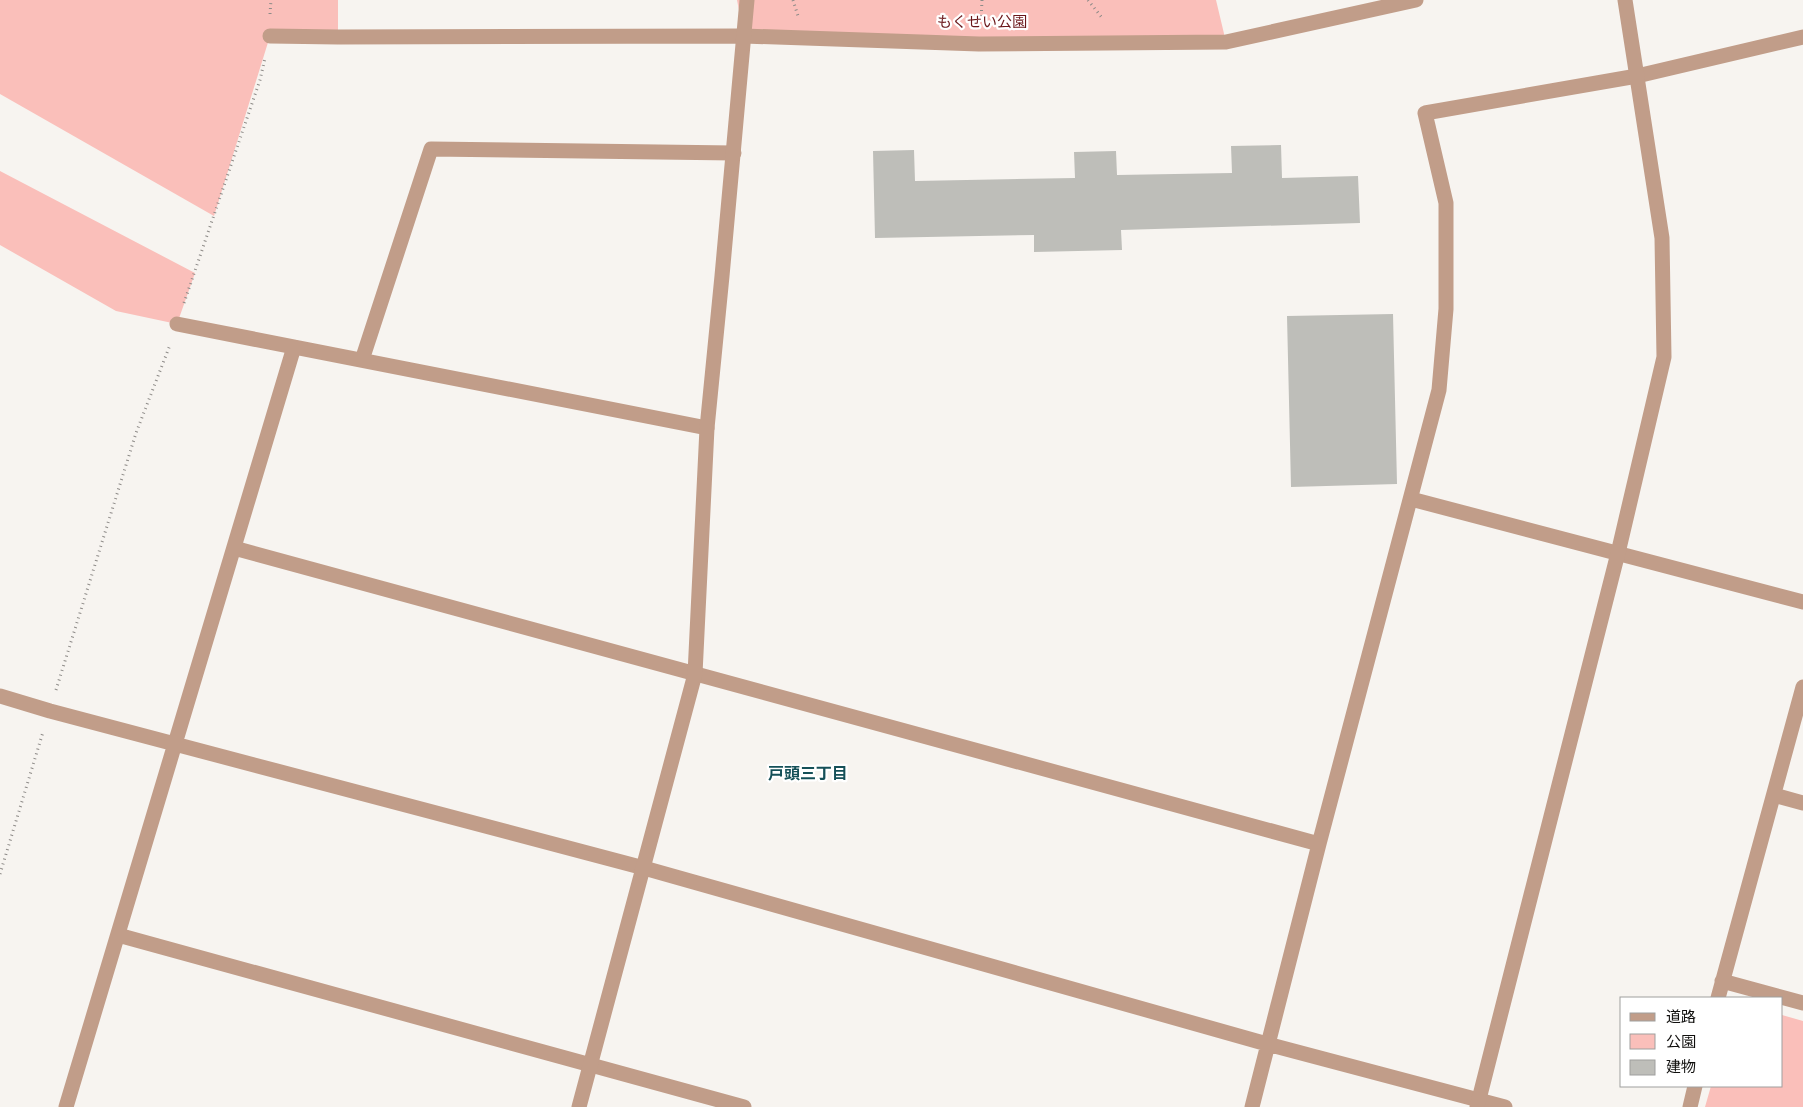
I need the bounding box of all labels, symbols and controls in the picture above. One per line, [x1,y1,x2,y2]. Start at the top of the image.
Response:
park label: もくせい公園 [937,12,1027,31]
district label: 戸頭三丁目 [768,763,848,783]
legend [1620,997,1783,1087]
text: 道路 [1666,1007,1696,1026]
text: 公園 [1666,1032,1696,1051]
text: 建物 [1666,1057,1696,1076]

